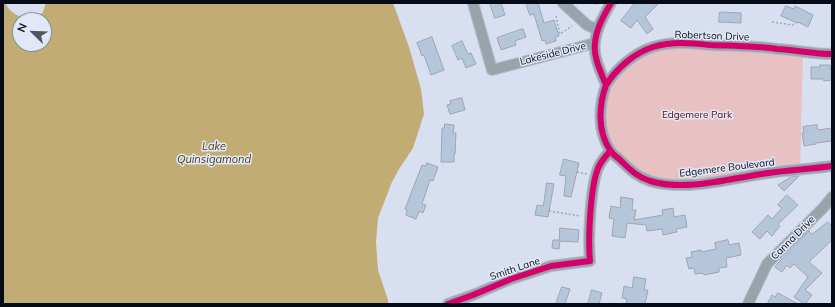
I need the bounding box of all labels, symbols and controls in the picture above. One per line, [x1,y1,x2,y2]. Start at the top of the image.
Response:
north arrow [12,12,52,52]
text: N [14,21,30,34]
street label: Robertson Drive [674,29,750,43]
street label: Lakeside Drive [519,40,587,68]
park label: Edgemere Park [662,109,732,121]
water label: Lake Quinsigamond [177,140,251,166]
street label: Edgemere Boulevard [679,156,775,180]
street label: Canna Drive [769,214,817,262]
street label: Smith Lane [488,255,542,283]

